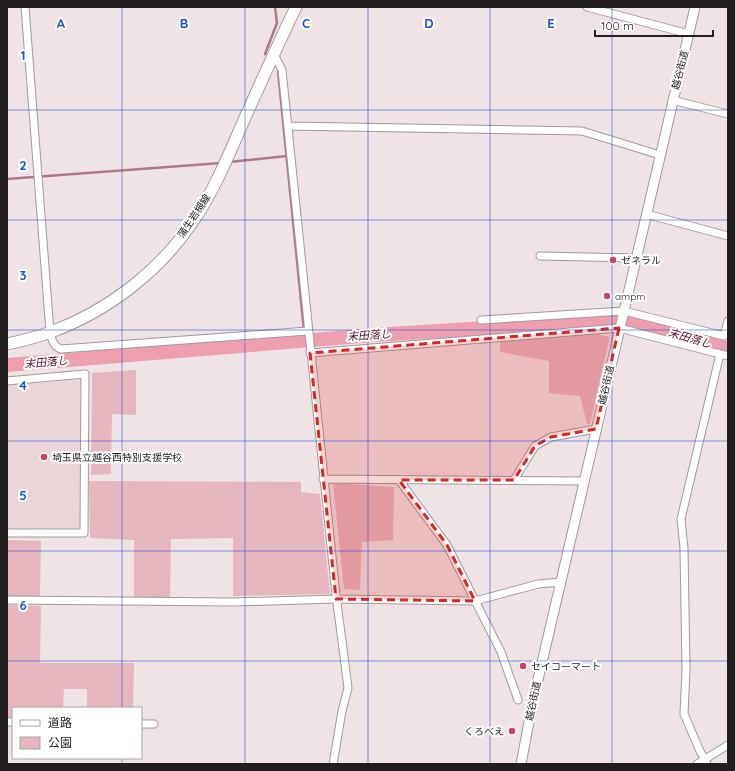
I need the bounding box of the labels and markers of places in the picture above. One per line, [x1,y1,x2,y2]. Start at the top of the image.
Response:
place label: ゼネラル [621,254,661,267]
marker: ゼネラル [608,255,618,265]
place label: ampm [615,290,645,303]
marker: ampm [602,291,612,301]
place label: 埼玉県立越谷西特別支援学校 [52,451,182,464]
marker: 埼玉県立越谷西特別支援学校 [39,452,49,462]
place label: セイコーマート [531,660,601,673]
marker: セイコーマート [518,661,528,671]
place label: くろべえ [464,725,504,738]
marker: くろべえ [507,726,517,736]

